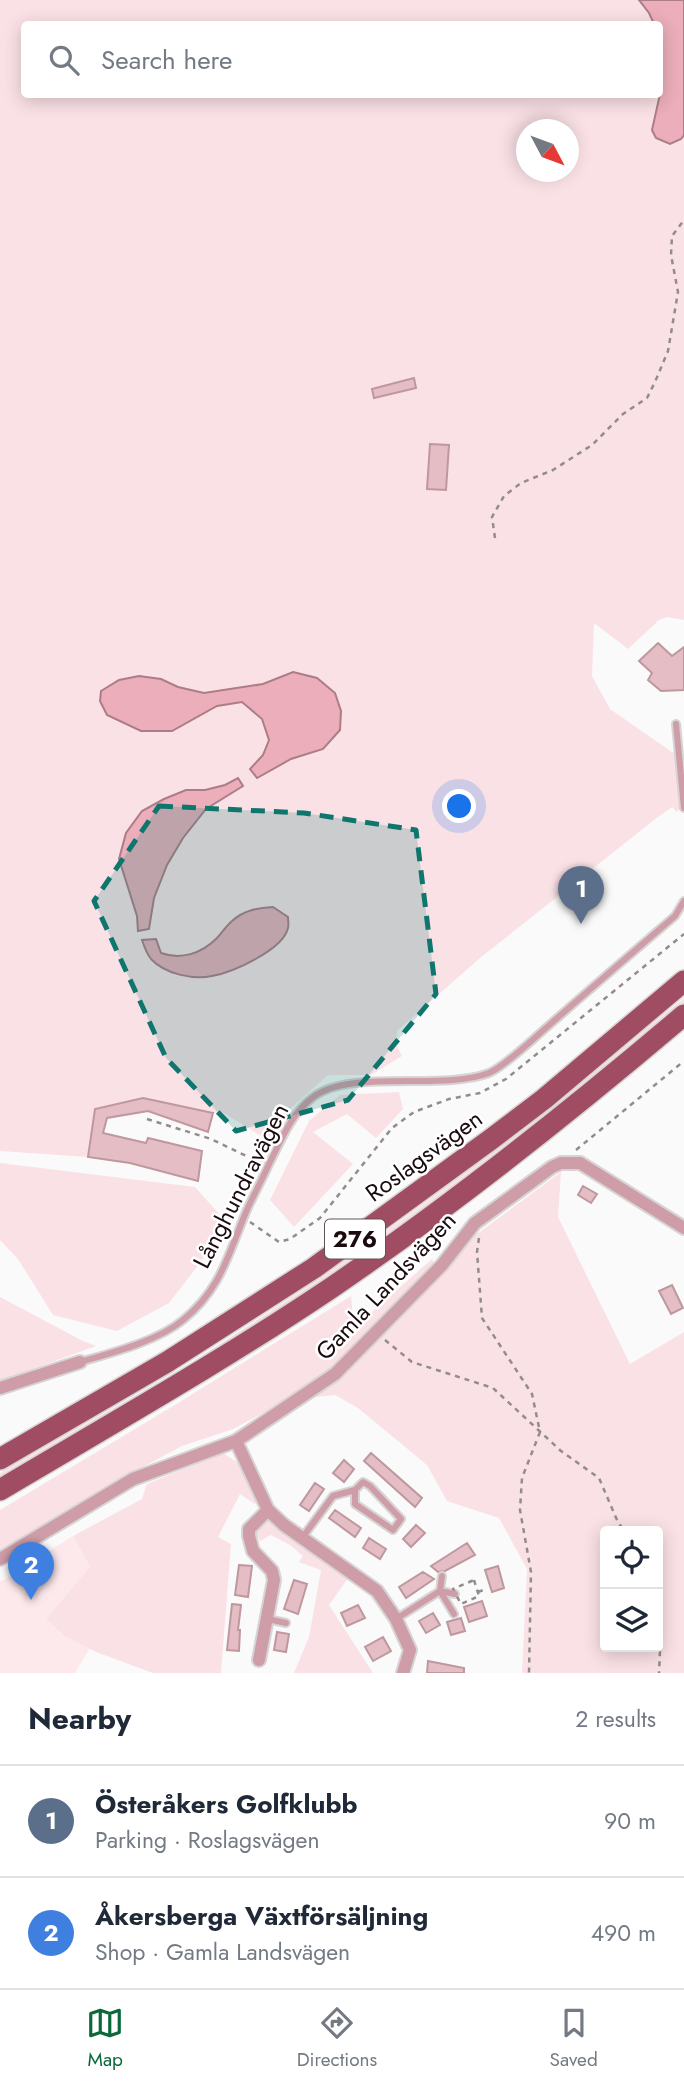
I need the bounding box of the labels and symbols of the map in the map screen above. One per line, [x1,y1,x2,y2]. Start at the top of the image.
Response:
north arrow [516,119,579,182]
your location [442,789,476,823]
pin: 1 [558,866,604,924]
street label: Långhundravägen [184,1097,297,1274]
street label: Roslagsvägen [358,1101,490,1210]
street label: Gamla Landsvägen [307,1203,464,1368]
road number: 276 [325,1220,385,1258]
pin: 2 [8,1542,54,1600]

